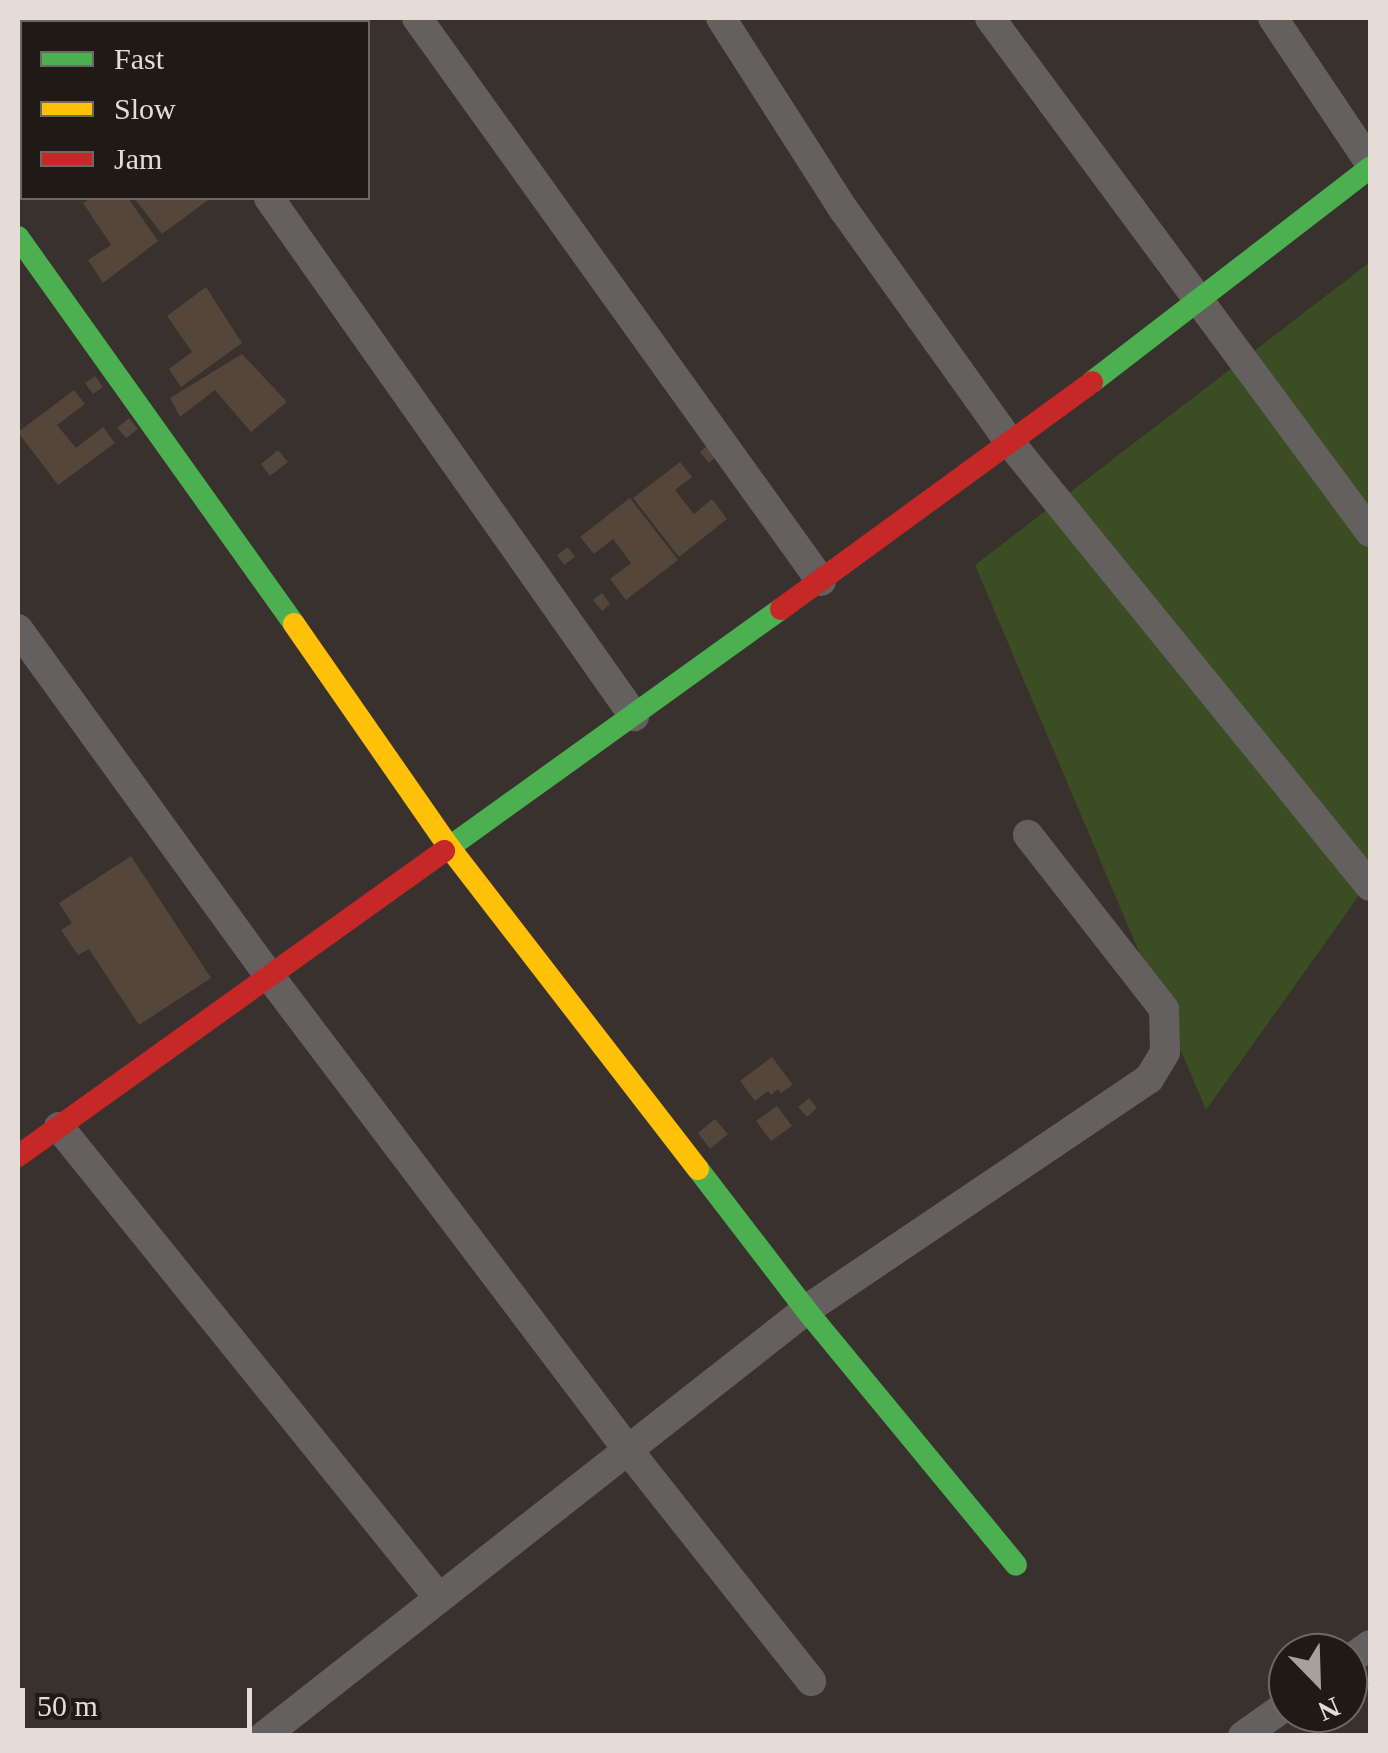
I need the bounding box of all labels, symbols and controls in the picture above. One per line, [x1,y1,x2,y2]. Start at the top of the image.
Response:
legend [20,20,370,200]
text: Fast [114,42,164,75]
text: Slow [114,92,176,125]
text: Jam [114,142,162,175]
north arrow [1268,1633,1368,1733]
scale bar [25,1668,258,1730]
text: 50 m [37,1689,98,1722]
text: N [1314,1691,1345,1727]

